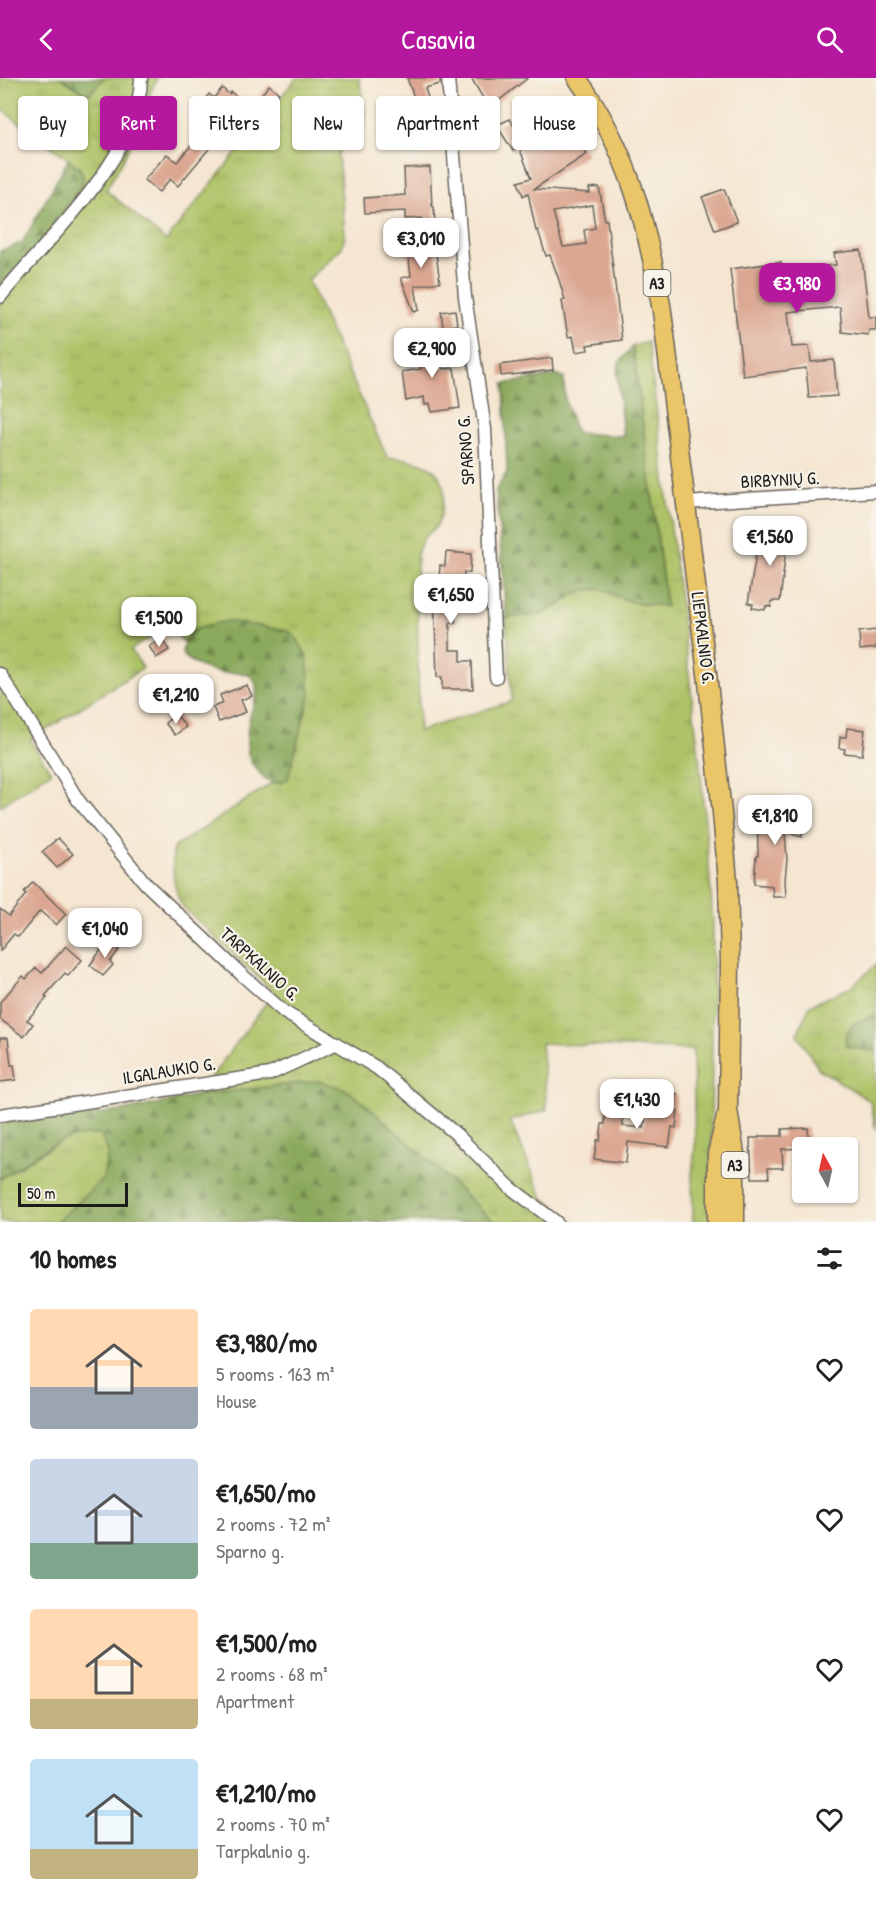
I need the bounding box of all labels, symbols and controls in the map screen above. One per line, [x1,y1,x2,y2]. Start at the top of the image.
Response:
text: Casavia [401,21,475,57]
icon: back [30,23,63,56]
icon: search [813,23,846,56]
chip: Buy [18,96,88,150]
chip: Rent [100,96,177,150]
chip: Filters [189,96,280,150]
chip: New [292,96,364,150]
chip: Apartment [376,96,500,150]
chip: House [512,96,597,150]
pin: €3,010 [372,218,470,269]
text: €3,010 [397,224,445,251]
pin: €3,980 [748,263,846,314]
text: €3,980 [773,269,821,296]
road number: A3 [644,270,670,296]
pin: €2,900 [383,328,481,379]
text: €2,900 [408,334,456,361]
street label: SPARNO G. [451,414,480,486]
street label: BIRBYNIŲ G. [740,465,820,494]
pin: €1,560 [721,516,819,567]
text: €1,560 [747,522,793,549]
pin: €1,650 [402,574,500,625]
text: €1,650 [428,580,474,607]
street label: LIEPKALNIO G. [685,590,722,686]
pin: €1,500 [110,597,208,648]
text: €1,500 [135,603,183,630]
pin: €1,210 [127,674,225,725]
text: €1,210 [153,680,199,707]
pin: €1,810 [726,795,824,846]
text: €1,810 [752,801,798,828]
pin: €1,040 [56,908,154,959]
text: €1,040 [82,914,128,941]
street label: TARPKALNIO G. [215,921,306,1006]
street label: ILGALAUKIO G. [121,1051,217,1090]
pin: €1,430 [588,1079,686,1130]
text: €1,430 [614,1085,660,1112]
north arrow [792,1137,858,1203]
map controls [792,1137,858,1203]
road number: A3 [722,1152,748,1178]
scale bar [18,1180,128,1208]
text: 50 m [27,1182,56,1204]
text: 10 homes [30,1241,117,1276]
icon: filters [813,1242,846,1275]
text: €3,980/mo [216,1325,317,1360]
icon: home [78,1333,150,1405]
icon: heart [813,1353,846,1386]
text: 5 rooms · 163 m² [216,1360,334,1387]
text: House [216,1387,257,1414]
text: €1,650/mo [216,1475,315,1510]
icon: home [78,1483,150,1555]
icon: heart [813,1503,846,1536]
text: 2 rooms · 72 m² [216,1510,330,1537]
text: Sparno g. [216,1537,284,1564]
text: €1,500/mo [216,1625,317,1660]
icon: home [78,1633,150,1705]
icon: heart [813,1653,846,1686]
text: 2 rooms · 68 m² [216,1660,328,1687]
text: Apartment [216,1687,294,1714]
text: €1,210/mo [216,1775,316,1810]
icon: home [78,1783,150,1855]
icon: heart [813,1803,846,1836]
text: 2 rooms · 70 m² [216,1810,330,1837]
text: Tarpkalnio g. [216,1837,310,1864]

